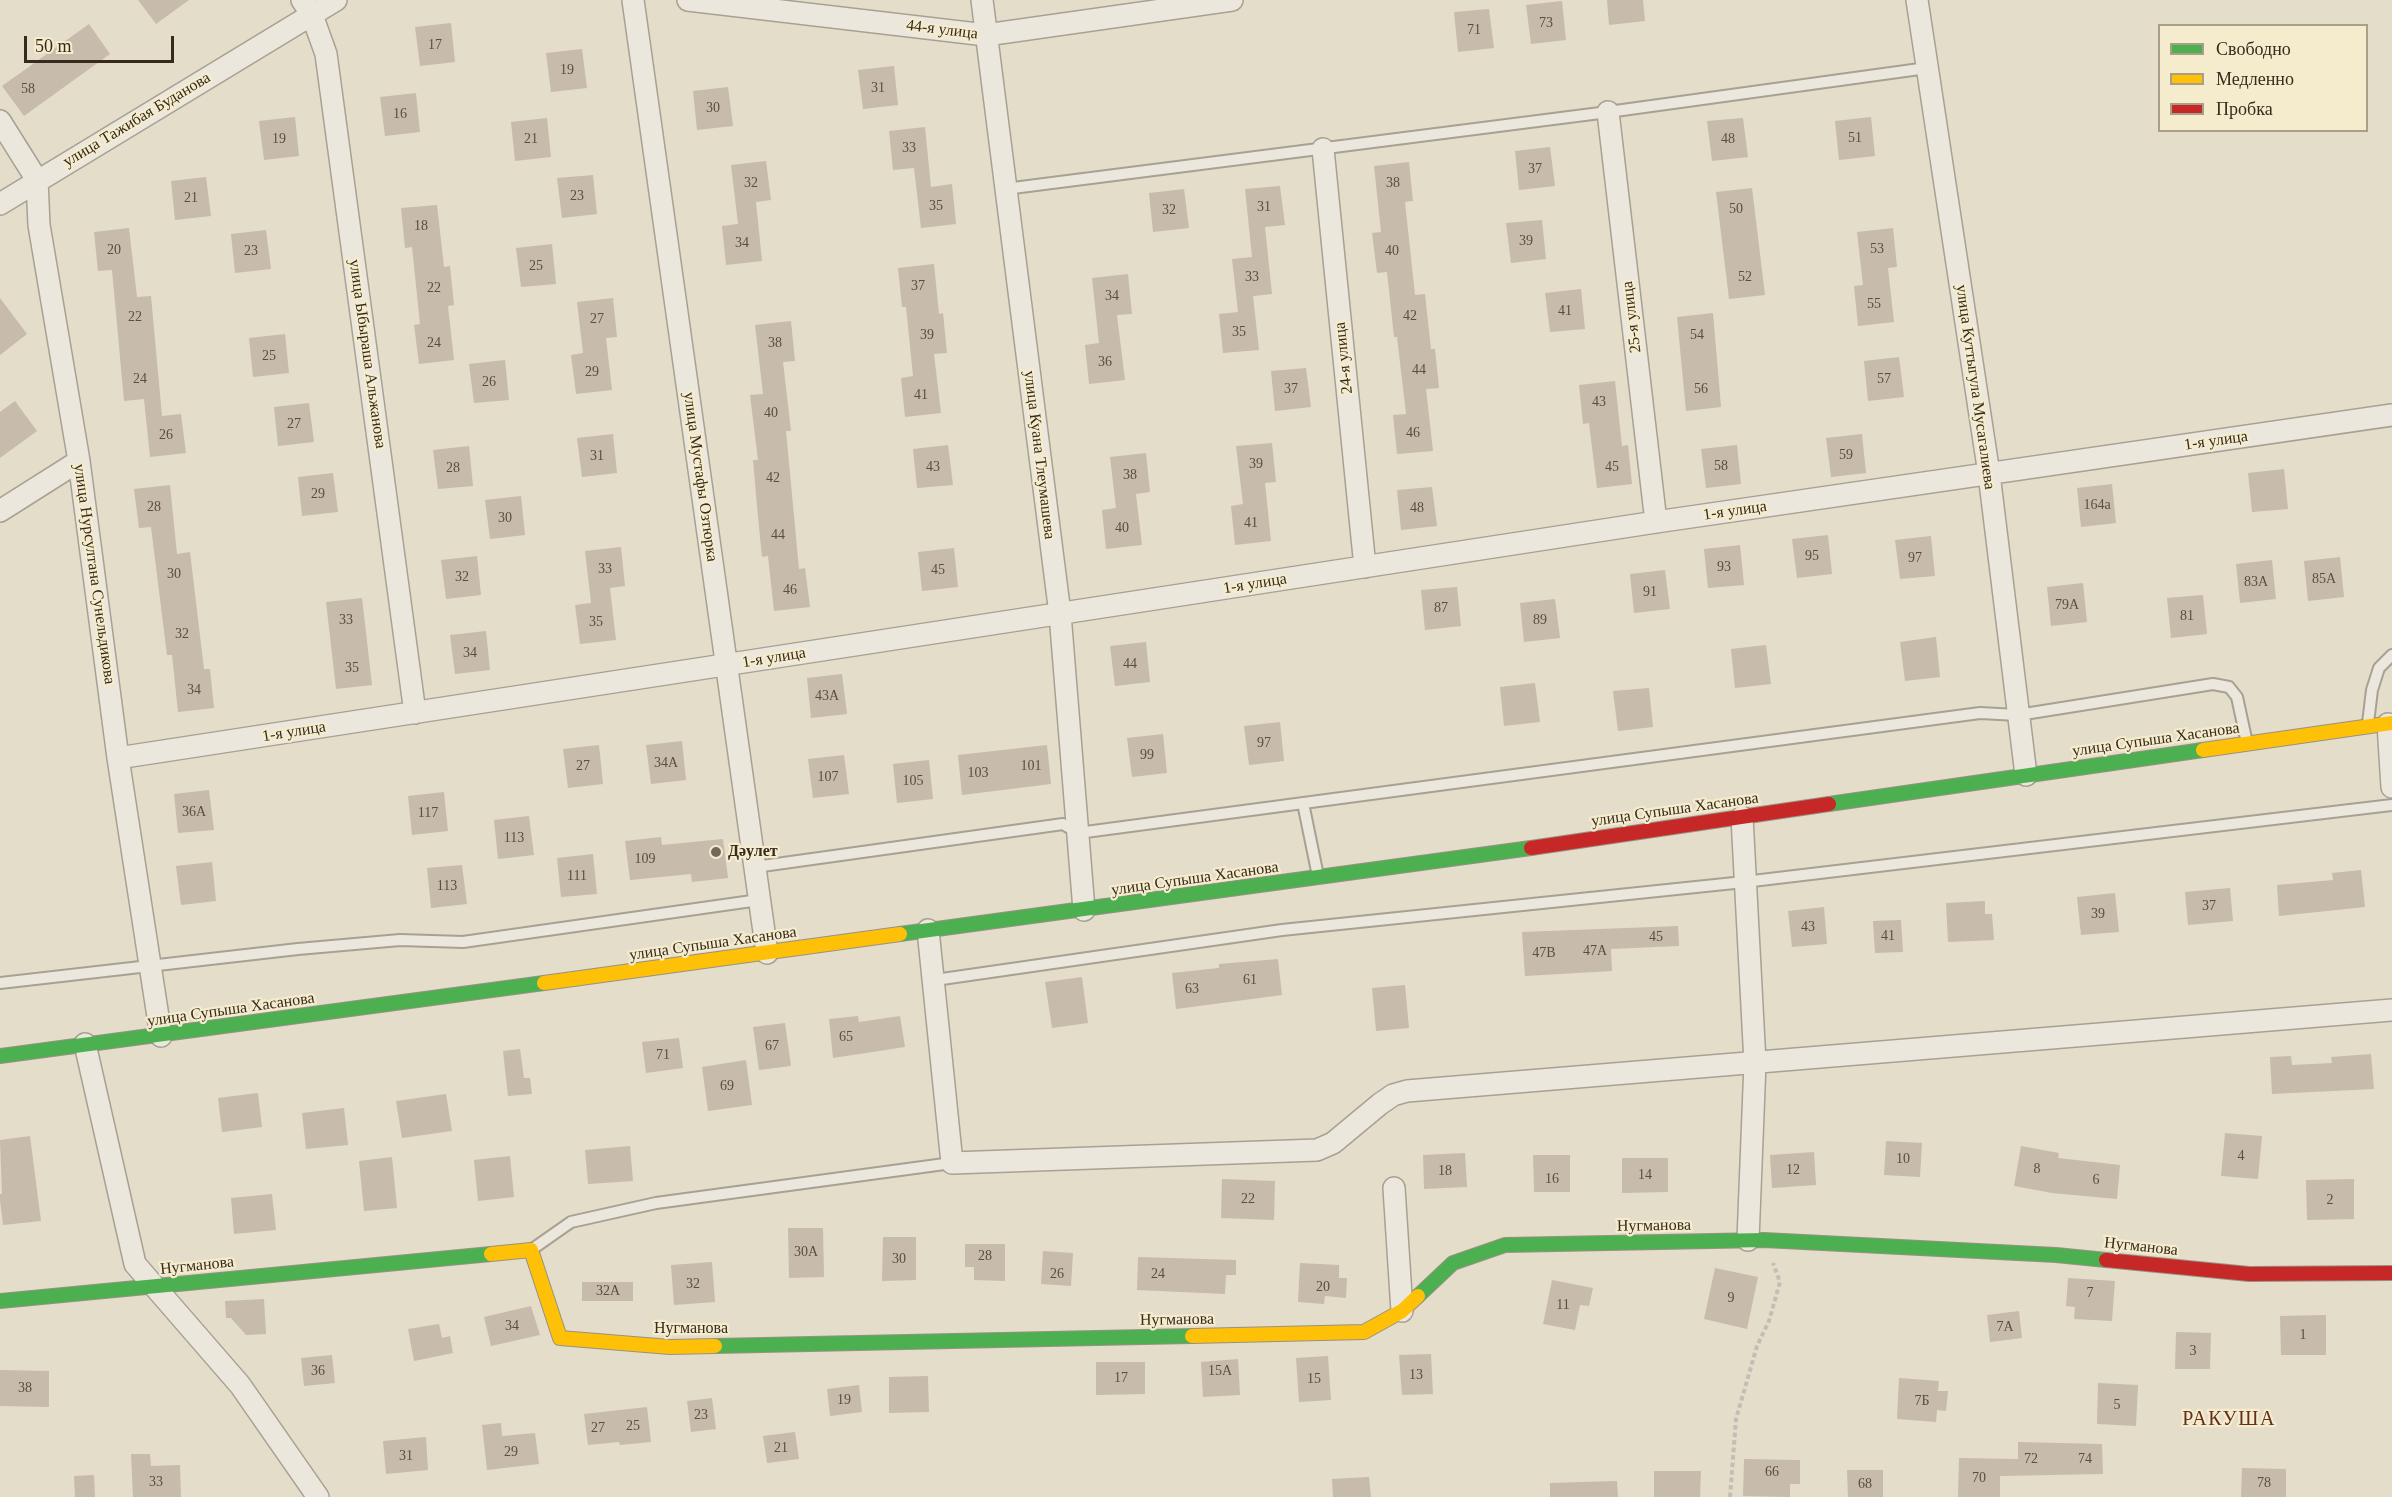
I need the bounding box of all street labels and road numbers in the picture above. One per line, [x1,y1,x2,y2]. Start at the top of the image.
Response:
street label: 44-я улица [905,16,979,44]
street label: улица Тажибая Буданова [60,68,214,172]
street label: улица Ыбыраша Альжанова [344,258,390,450]
street label: 25-я улица [1618,280,1646,354]
street label: улица Куттыгула Мусагалиева [1951,283,1999,491]
street label: 24-я улица [1331,321,1357,395]
street label: улица Куана Тлеумашева [1019,369,1059,541]
street label: улица Мустафы Озтюрка [679,391,721,563]
street label: 1-я улица [2183,427,2249,455]
street label: улица Нурсултана Сунельдикова [69,462,119,686]
street label: 1-я улица [1702,497,1768,525]
street label: 1-я улица [1222,569,1288,599]
street label: 1-я улица [741,643,807,673]
street label: 1-я улица [261,717,327,747]
street label: улица Супыша Хасанова [2071,719,2241,761]
street label: улица Супыша Хасанова [1590,789,1760,831]
street label: улица Супыша Хасанова [1110,858,1280,900]
street label: улица Супыша Хасанова [628,923,798,965]
street label: улица Супыша Хасанова [146,989,316,1031]
street label: Нугманова [1617,1216,1691,1236]
street label: Нугманова [2103,1234,2179,1260]
street label: Нугманова [159,1253,235,1279]
street label: Нугманова [1140,1310,1214,1330]
street label: Нугманова [654,1319,728,1339]

